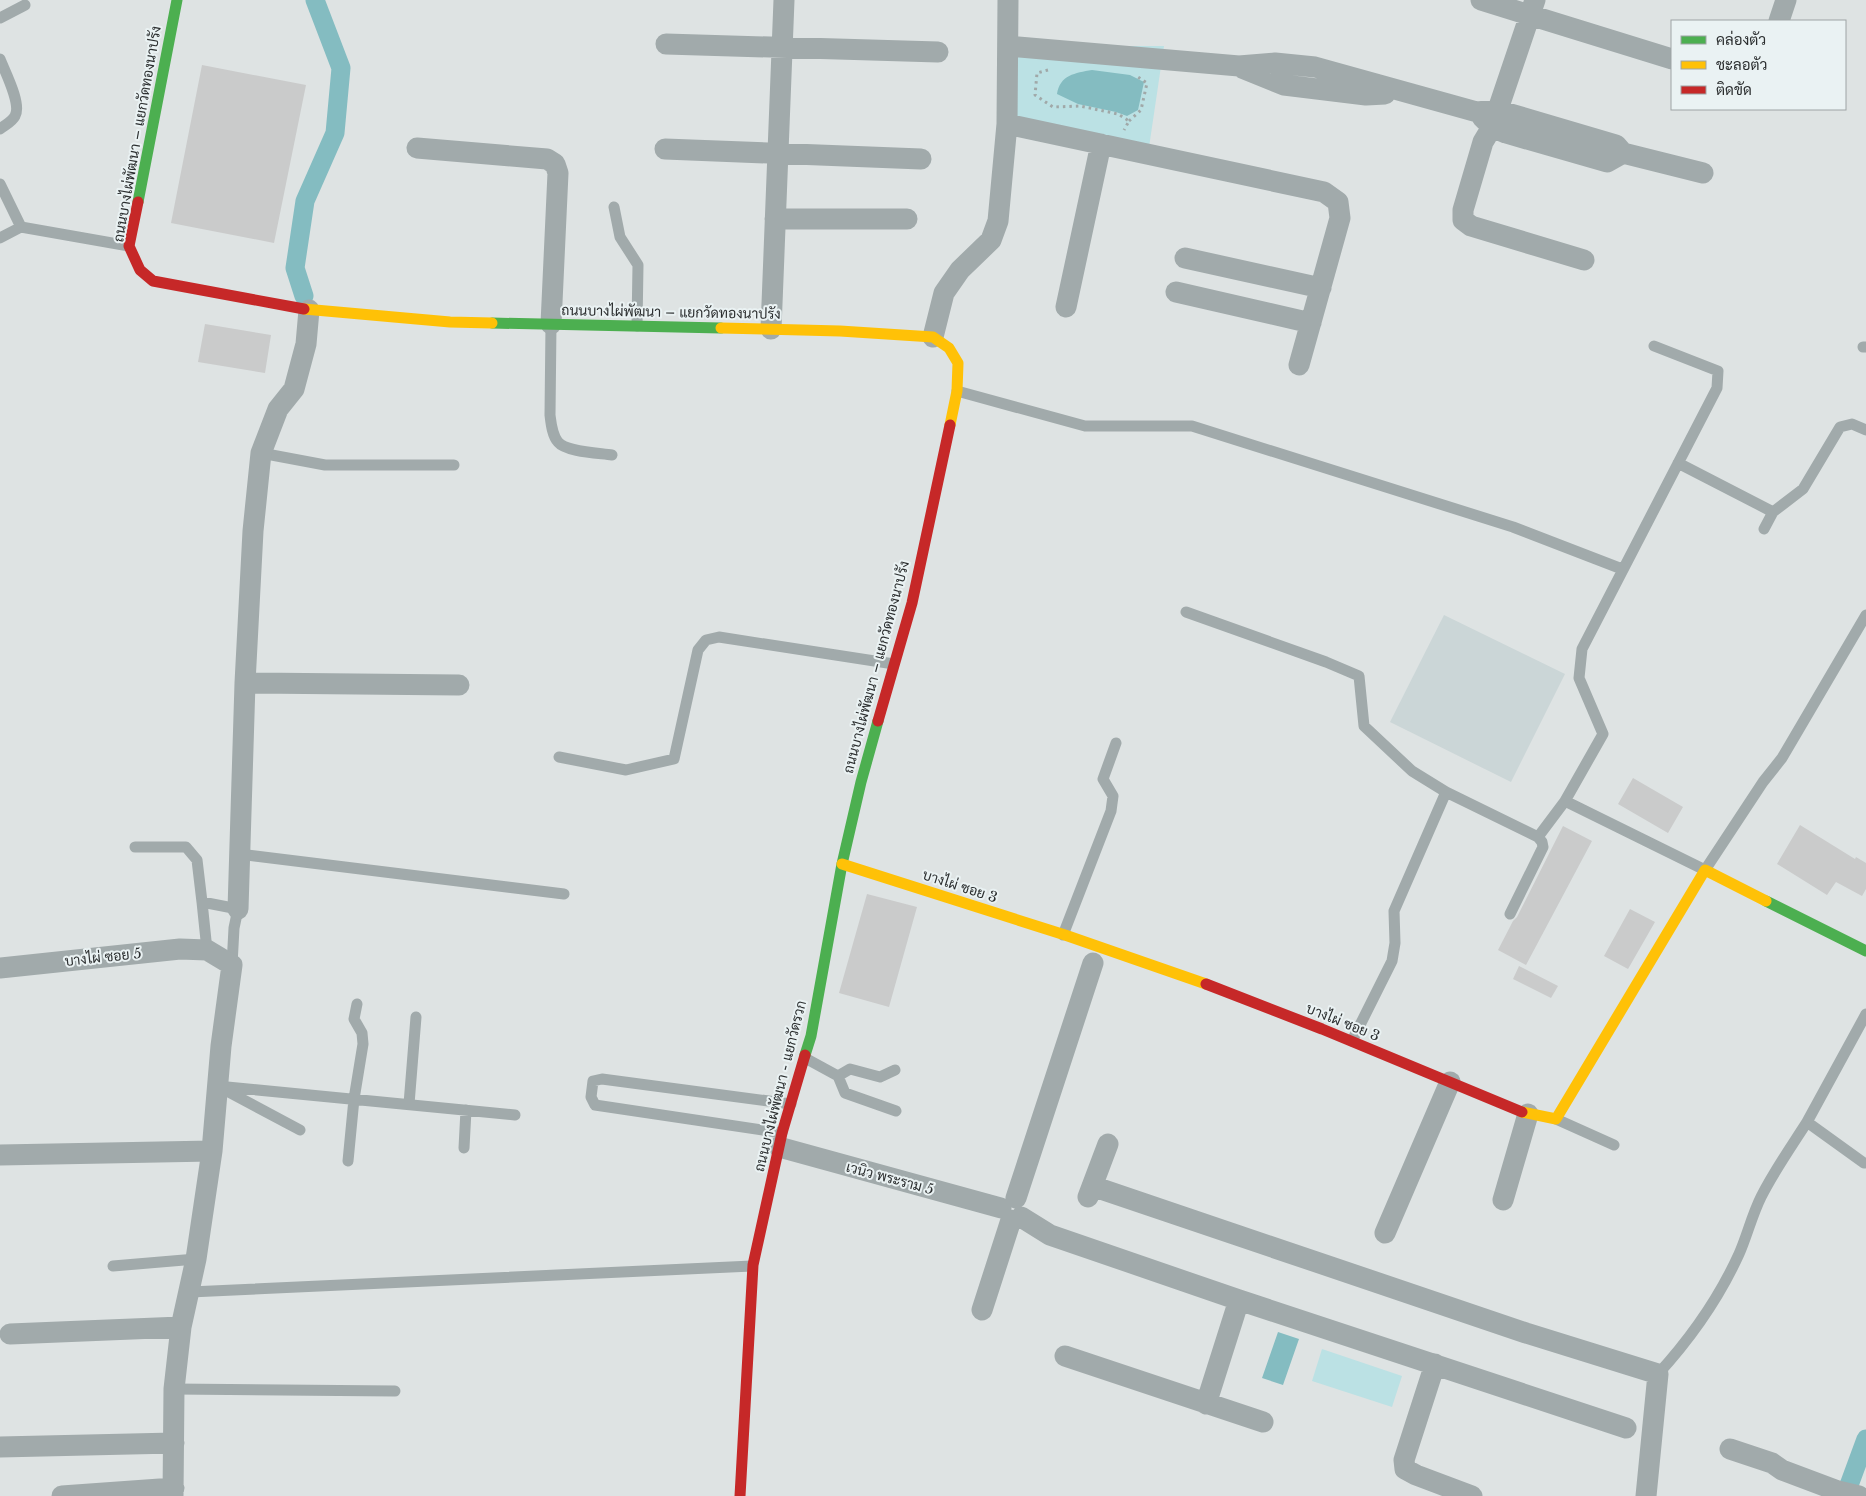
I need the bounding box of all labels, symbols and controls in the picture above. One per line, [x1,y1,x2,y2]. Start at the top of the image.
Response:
legend [1671,20,1846,110]
street label: ถนนบางไผ่พัฒนา – แยกวัดทองนาปรัง [109,24,165,244]
text: คล่องตัว [1716,30,1766,49]
text: ชะลอตัว [1716,55,1767,74]
text: ติดขัด [1716,80,1752,99]
street label: ถนนบางไผ่พัฒนา – แยกวัดทองนาปรัง [561,301,781,323]
street label: ถนนบางไผ่พัฒนา – แยกวัดทองนาปรัง [839,559,913,775]
street label: บางไผ่ ซอย 3 [920,865,1000,907]
street label: บางไผ่ ซอย 5 [64,944,142,970]
street label: ถนนบางไผ่พัฒนา - แยกวัดรวก [750,998,810,1174]
street label: บางไผ่ ซอย 3 [1304,999,1382,1045]
street label: เวนิว พระราม 5 [844,1158,936,1198]

